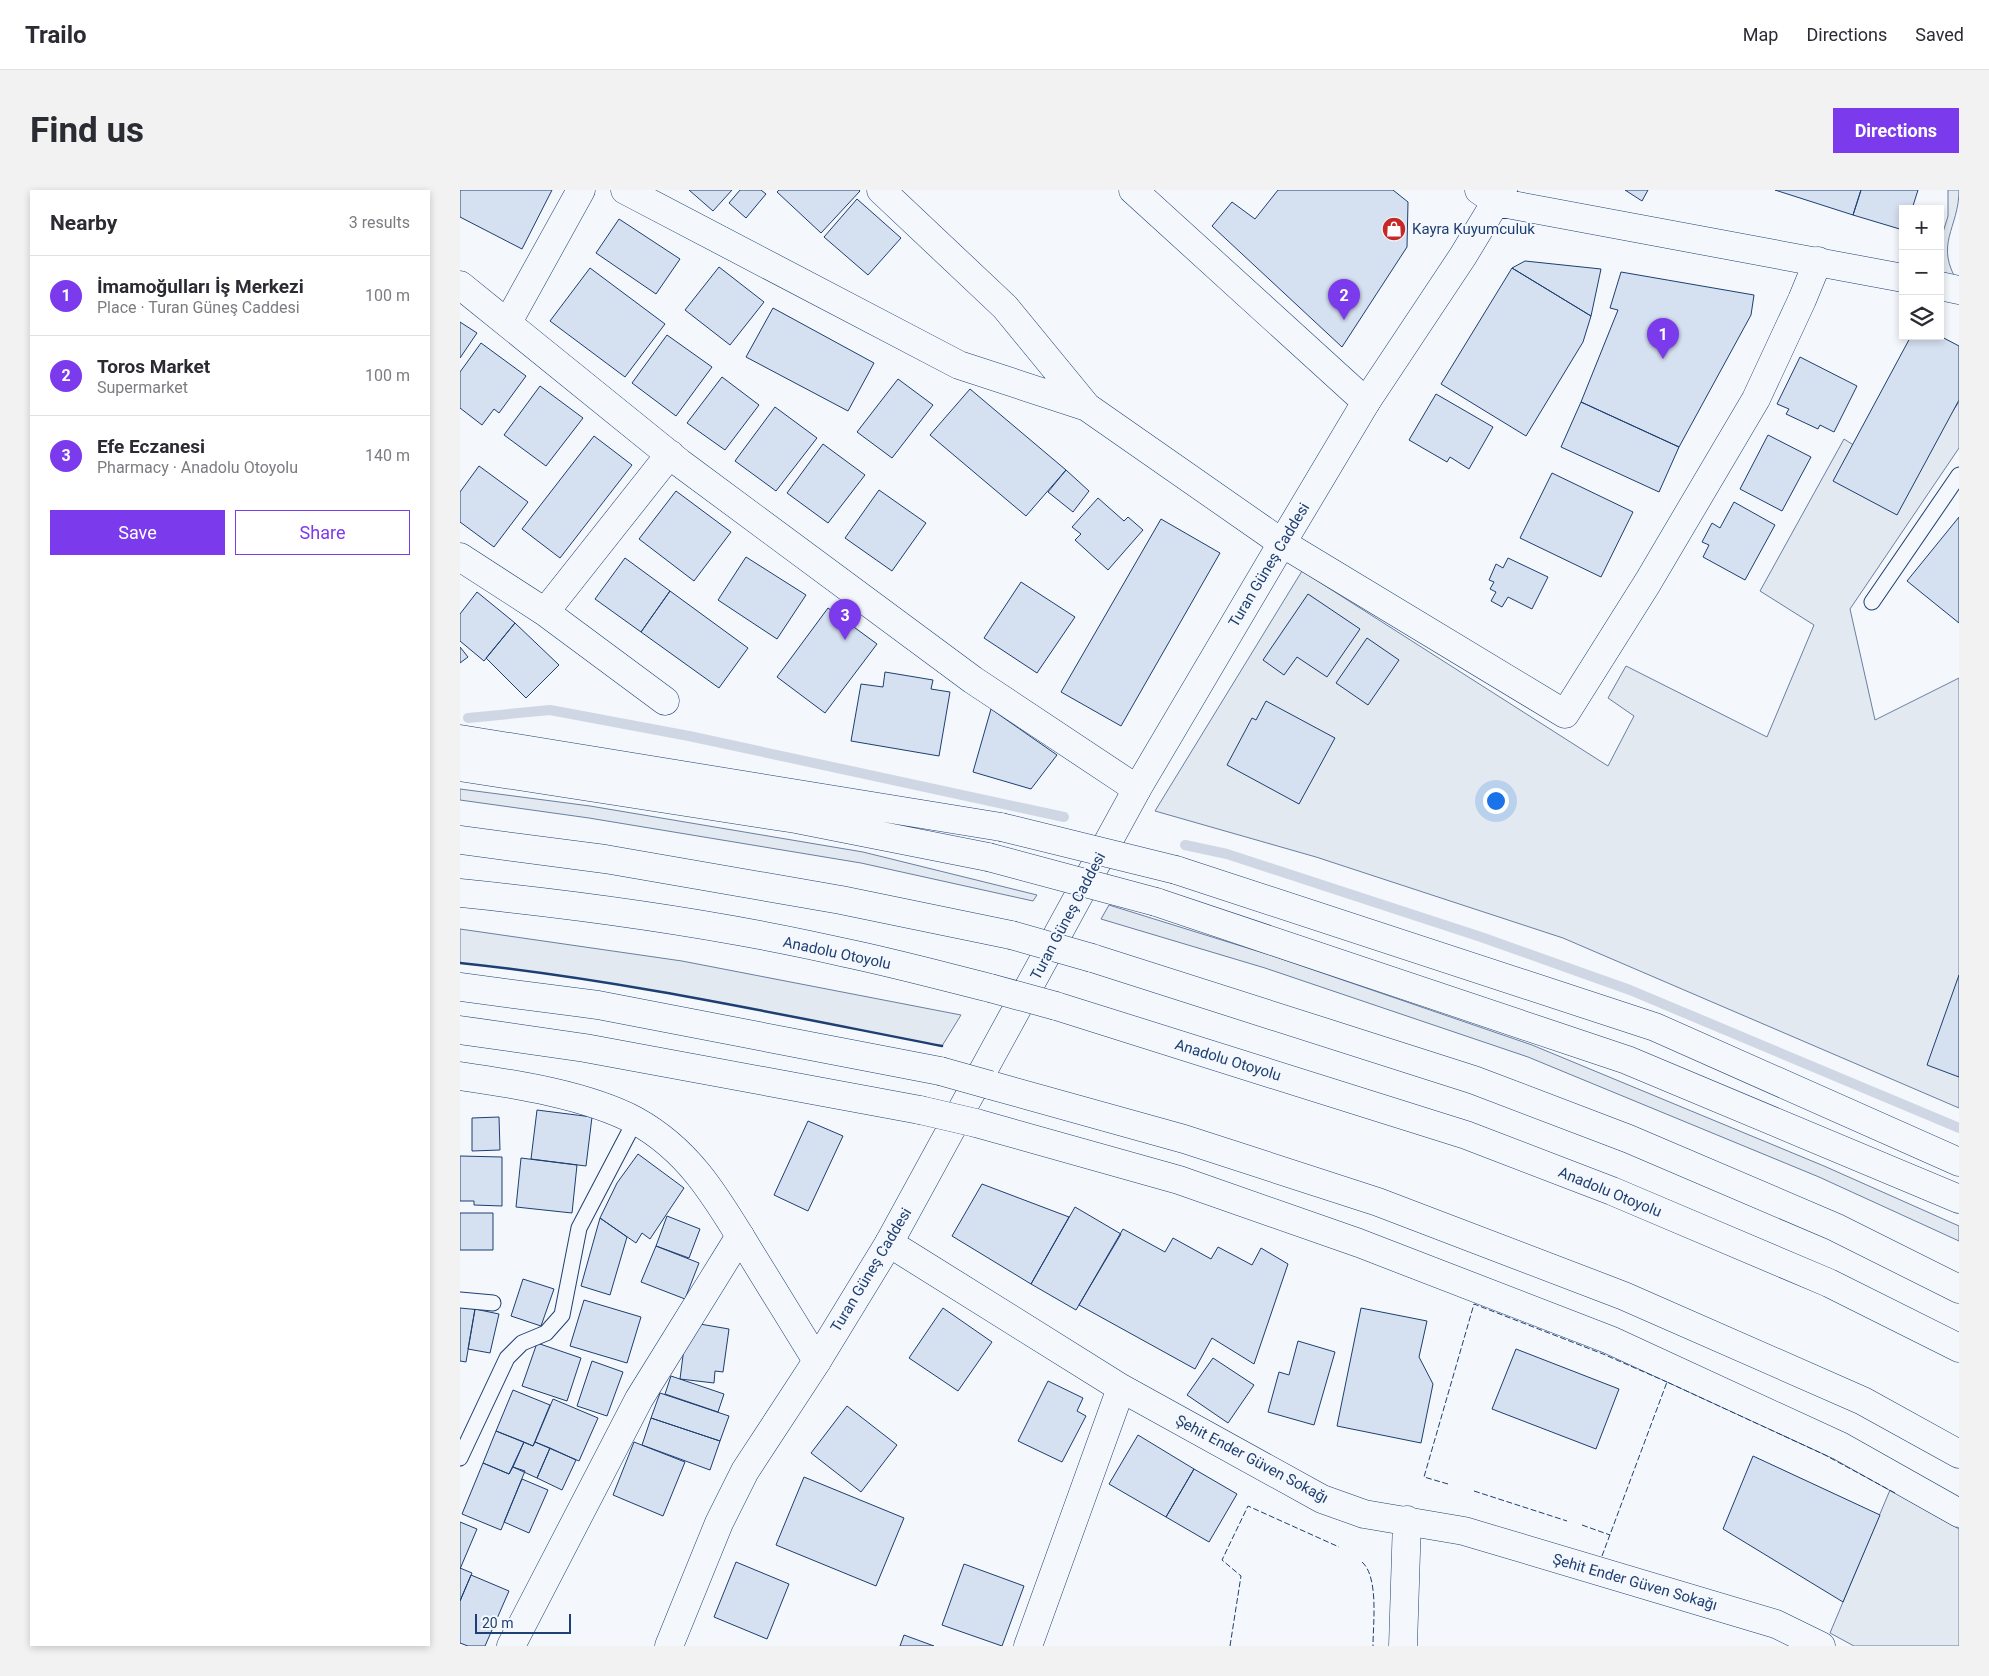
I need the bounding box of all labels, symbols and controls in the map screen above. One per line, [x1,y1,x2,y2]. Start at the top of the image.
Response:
text: Trailo [25,21,87,49]
text: Map [1743,24,1778,45]
text: Directions [1806,24,1887,45]
text: Saved [1915,24,1964,45]
button: Directions [1833,108,1959,153]
text: Find us [30,110,144,151]
map controls [1899,205,1944,340]
button: + [1899,205,1944,250]
text: Nearby [50,211,117,235]
text: 3 results [349,213,410,232]
shop icon: Kayra Kuyumculuk [1381,216,1407,242]
place label: Kayra Kuyumculuk [1412,220,1535,238]
button: − [1899,250,1944,295]
text: İmamoğulları İş Merkezi [97,275,304,298]
pin: 2 [1328,279,1360,320]
text: 1 [61,286,71,305]
text: 100 m [365,286,410,305]
button: layers [1899,295,1944,340]
text: Place · Turan Güneş Caddesi [97,298,300,317]
pin: 1 [1647,318,1679,359]
text: Toros Market [97,355,210,378]
text: 2 [61,366,71,385]
text: 100 m [365,366,410,385]
text: Supermarket [97,378,188,397]
text: Efe Eczanesi [97,435,205,458]
text: 3 [61,446,71,465]
text: 140 m [365,446,410,465]
text: Pharmacy · Anadolu Otoyolu [97,458,298,477]
street label: Turan Güneş Caddesi [1225,500,1313,630]
button: Save [50,510,225,555]
button: Share [235,510,410,555]
pin: 3 [829,599,861,640]
your location [1483,788,1509,814]
street label: Turan Güneş Caddesi [1027,849,1109,983]
street label: Anadolu Otoyolu [781,933,893,973]
street label: Anadolu Otoyolu [1173,1035,1283,1085]
street label: Anadolu Otoyolu [1556,1163,1664,1221]
street label: Turan Güneş Caddesi [827,1205,915,1335]
street label: Şehit Ender Güven Sokağı [1173,1411,1331,1507]
street label: Şehit Ender Güven Sokağı [1551,1550,1719,1614]
scale bar [475,1611,571,1634]
text: 20 m [482,1615,514,1631]

